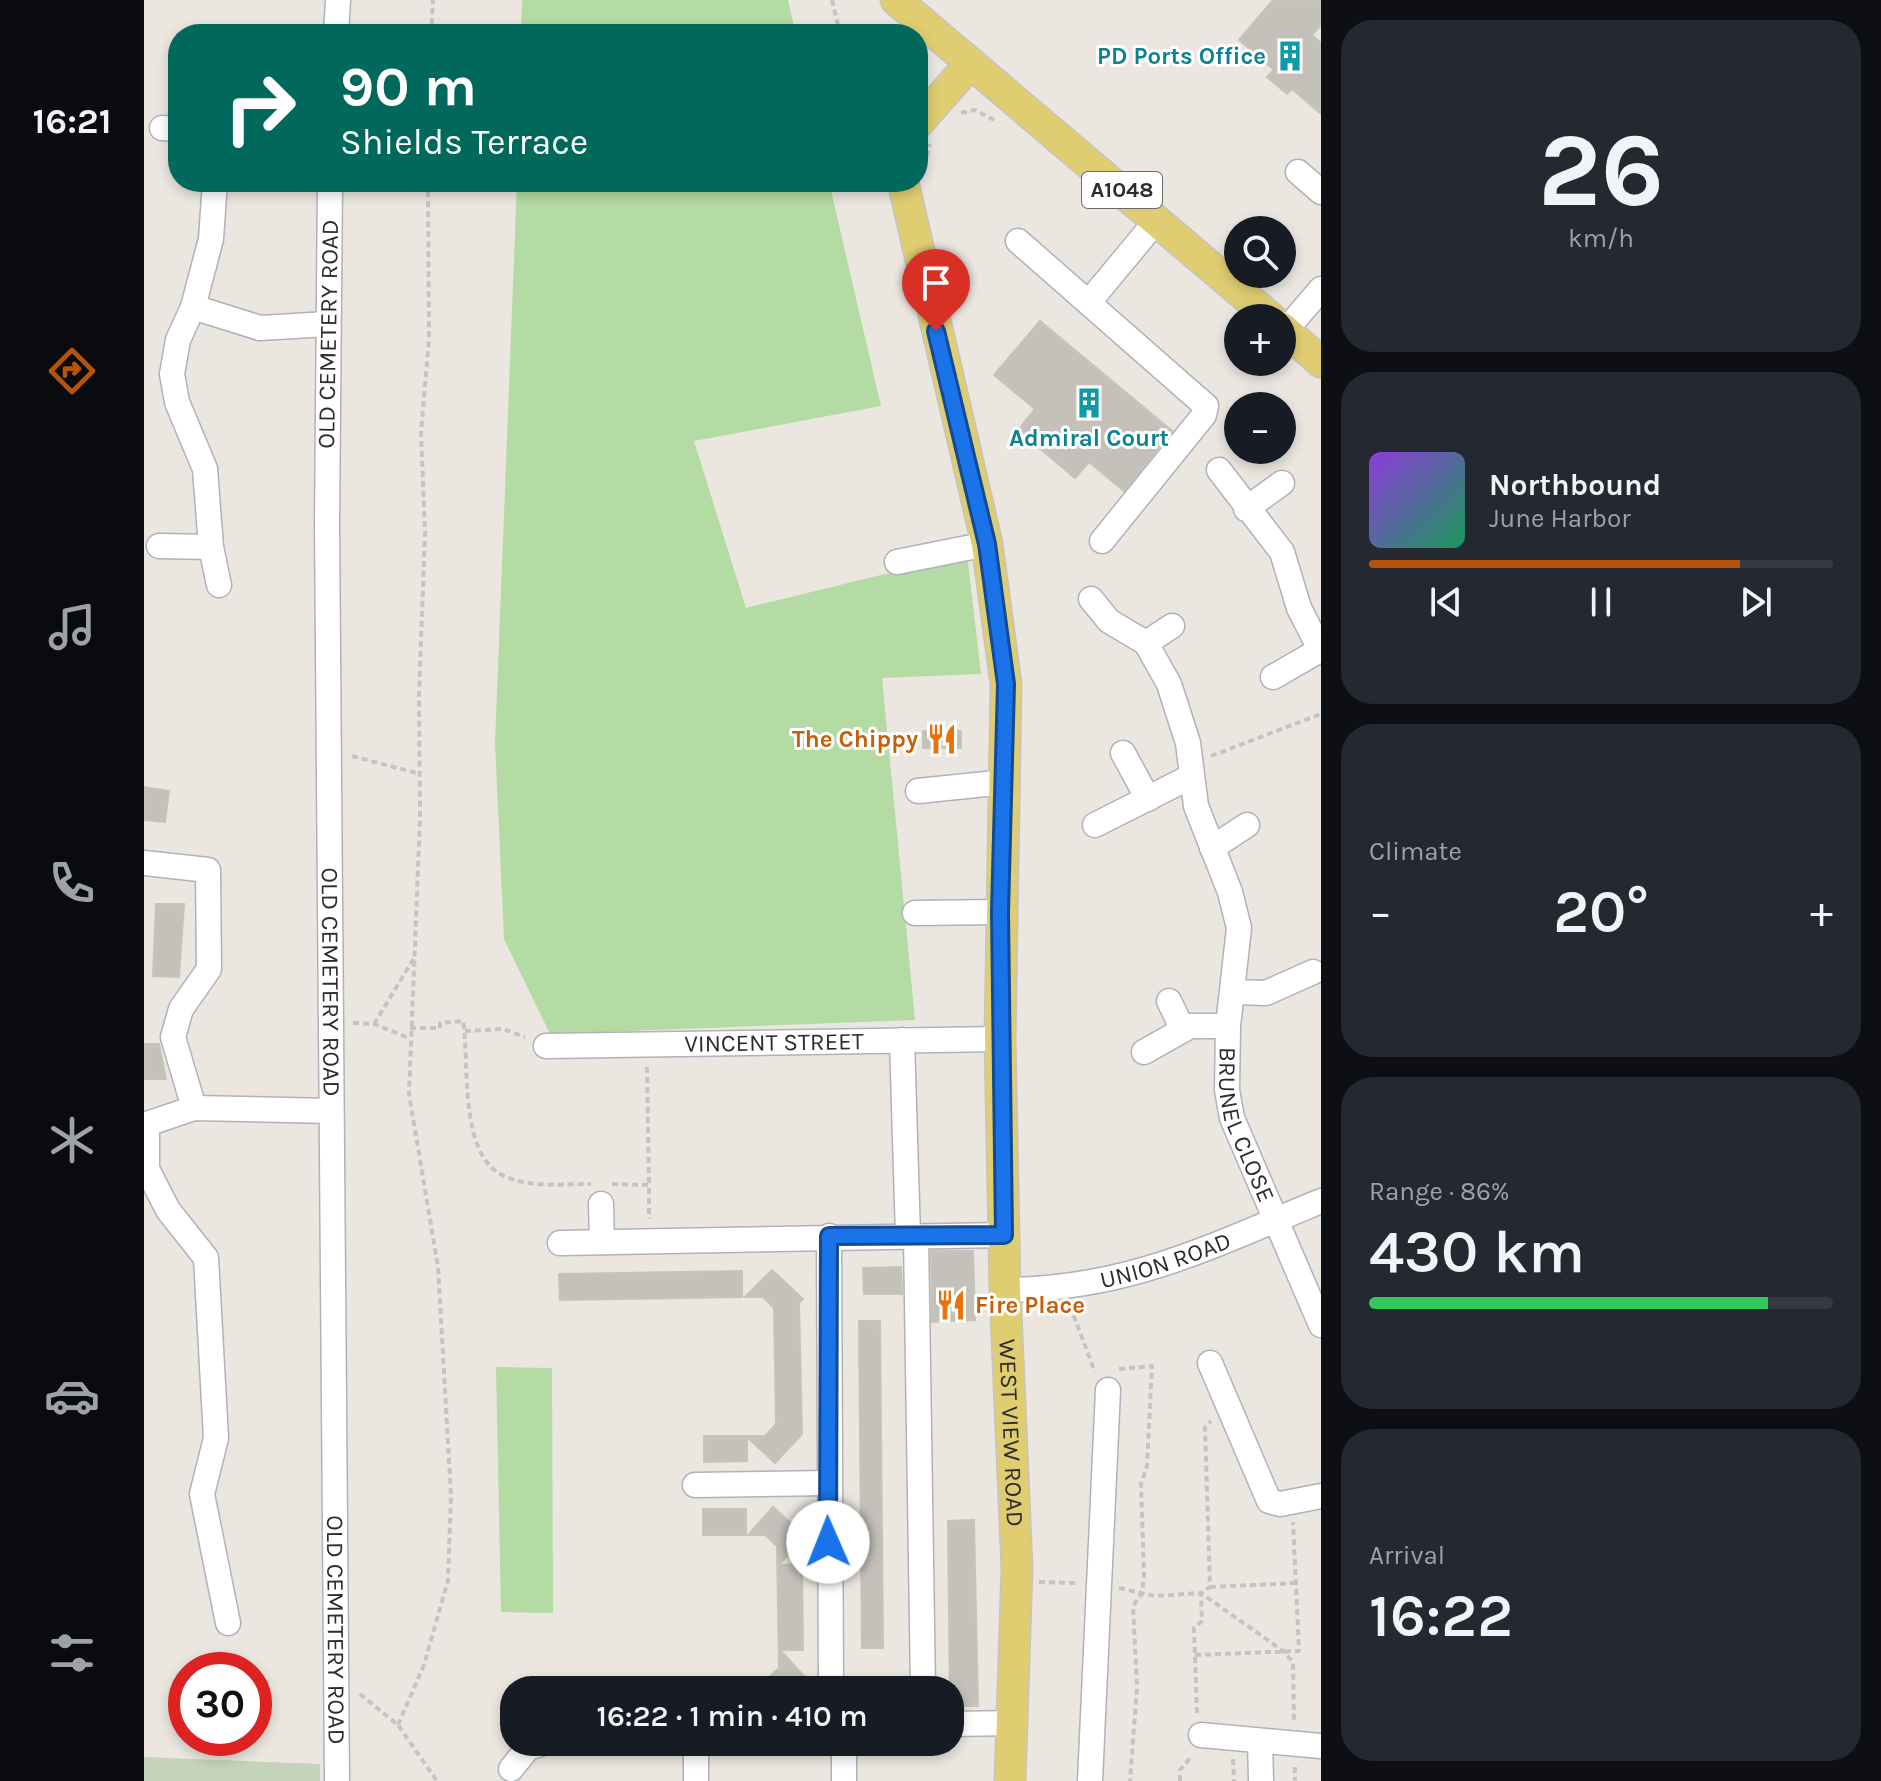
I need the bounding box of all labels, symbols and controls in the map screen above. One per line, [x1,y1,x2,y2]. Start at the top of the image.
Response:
building icon: PD Ports Office [1273,39,1307,73]
place label: PD Ports Office [1097,42,1266,70]
text: 90 m [340,54,477,119]
icon: right [208,56,312,160]
text: 16:21 [32,100,112,142]
text: 26 [1538,110,1664,231]
text: Shields Terrace [340,121,588,163]
road number: A1048 [1082,172,1162,208]
map controls [1224,216,1296,464]
button: search [1224,216,1296,288]
street label: OLD CEMETERY ROAD [312,219,344,449]
text: km/h [1568,223,1634,254]
pin [902,249,970,331]
icon: arrive [914,261,958,305]
button: + [1224,304,1296,376]
icon: directions [44,343,100,399]
building icon: Admiral Court [1072,386,1106,420]
button: − [1224,392,1296,464]
place label: Admiral Court [1009,424,1169,452]
text: Northbound [1489,467,1661,503]
text: June Harbor [1489,503,1631,534]
icon: previous [1424,580,1468,624]
icon: pause [1579,580,1623,624]
icon: next [1734,580,1778,624]
icon: music [44,599,100,655]
restaurant icon: The Chippy [925,722,959,756]
place label: The Chippy [792,725,918,753]
text: Climate [1369,836,1462,867]
icon: phone [44,855,100,911]
street label: OLD CEMETERY ROAD [316,867,346,1097]
text: 20° [1553,877,1649,947]
text: − [1369,887,1392,938]
text: + [1810,887,1833,938]
street label: VINCENT STREET [684,1027,864,1058]
street label: BRUNEL CLOSE [1213,1047,1280,1206]
icon: climate [44,1112,100,1168]
text: Range · 86% [1369,1176,1510,1207]
text: 430 km [1369,1217,1585,1287]
street label: UNION ROAD [1097,1226,1235,1294]
restaurant icon: Fire Place [934,1288,968,1322]
place label: Fire Place [975,1291,1085,1319]
street label: WEST VIEW ROAD [993,1338,1029,1527]
icon: car [44,1368,100,1424]
position arrow [786,1500,870,1584]
street label: OLD CEMETERY ROAD [321,1515,351,1745]
text: Arrival [1369,1540,1445,1571]
text: 16:22 [1369,1581,1513,1651]
icon: filters [44,1625,100,1681]
speed limit sign: 30 [168,1652,272,1756]
text: 16:22 · 1 min · 410 m [596,1698,868,1734]

